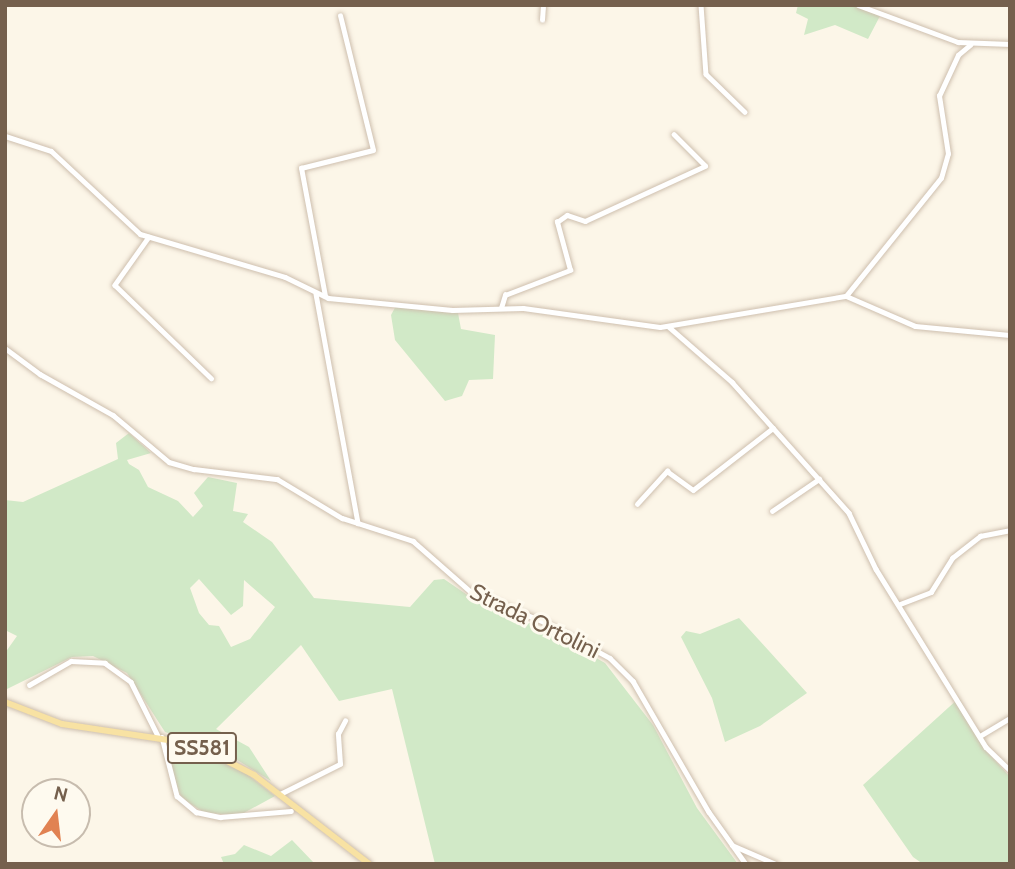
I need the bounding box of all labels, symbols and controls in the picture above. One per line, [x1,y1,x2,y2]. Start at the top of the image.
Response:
street label: Strada Ortolini [466,578,604,664]
road number: SS581 [165,730,239,766]
north arrow [21,778,91,848]
text: N [51,781,70,807]

